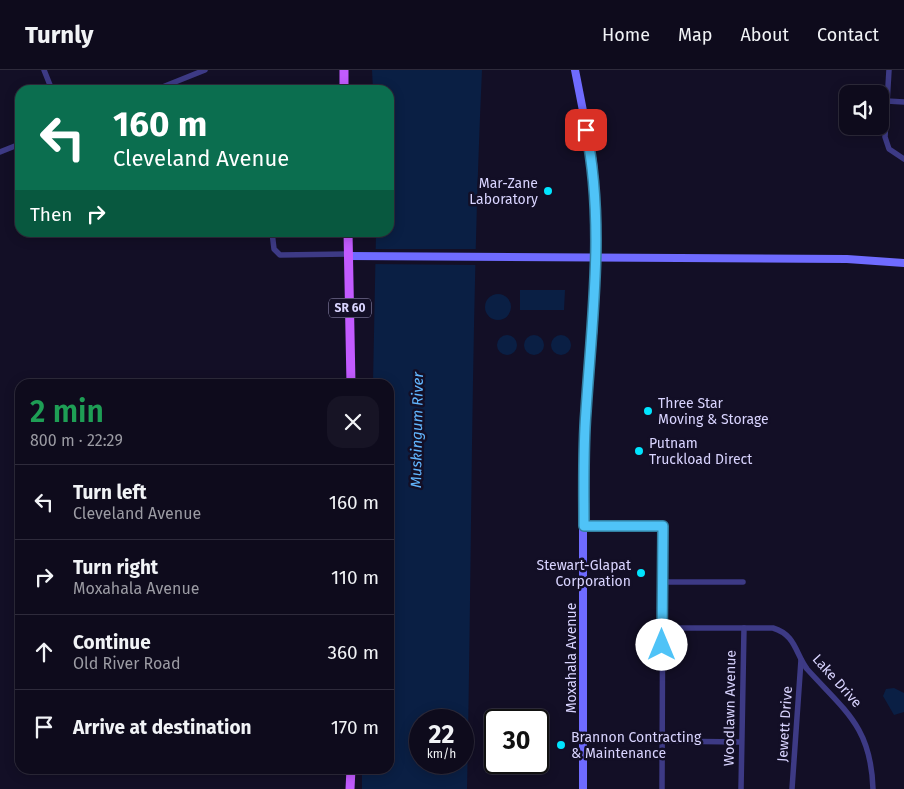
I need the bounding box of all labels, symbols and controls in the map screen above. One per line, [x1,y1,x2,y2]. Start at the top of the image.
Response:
text: Turnly [25,21,94,49]
text: Home [602,24,650,46]
text: Map [678,24,712,46]
text: About [740,24,789,46]
text: Contact [817,24,879,46]
map controls [839,85,889,135]
button: sound [839,85,889,135]
text: 160 m [113,103,207,145]
icon: left [30,105,95,170]
pin [565,109,607,151]
icon: arrive [572,116,600,144]
text: Cleveland Avenue [113,145,289,172]
place label: Mar-Zane Laboratory [469,175,538,208]
marker: Mar-Zane Laboratory [542,185,554,197]
icon: right [82,200,110,228]
text: Then [30,203,72,226]
road number: SR 60 [329,298,371,318]
water label: Muskingum River [407,371,427,488]
text: 2 min [30,394,104,430]
place label: Three Star Moving & Storage [658,395,769,428]
button: close [327,396,379,448]
marker: Three Star Moving & Storage [642,405,654,417]
text: 800 m · 22:29 [30,431,123,450]
place label: Putnam Truckload Direct [649,435,753,468]
marker: Putnam Truckload Direct [633,445,645,457]
text: Turn left [73,481,147,504]
icon: left [30,488,58,516]
text: 160 m [329,491,379,514]
text: Cleveland Avenue [73,504,201,523]
text: Turn right [73,556,158,579]
place label: Stewart-Glapat Corporation [537,557,632,590]
icon: right [30,563,58,591]
text: 110 m [331,566,379,589]
marker: Stewart-Glapat Corporation [635,567,647,579]
text: Moxahala Avenue [73,579,199,598]
street label: Moxahala Avenue [563,603,580,713]
position arrow [635,618,687,670]
text: Continue [73,631,151,654]
icon: ahead [30,638,58,666]
text: 360 m [327,641,379,664]
street label: Woodlawn Avenue [720,650,740,766]
street label: Lake Drive [809,651,865,711]
text: Old River Road [73,654,181,673]
street label: Jewett Drive [774,685,796,763]
speed limit sign: 30 [484,709,549,774]
icon: arrive [30,713,58,741]
text: Arrive at destination [73,716,252,739]
text: 170 m [331,716,379,739]
text: 22 [429,720,454,750]
place label: Brannon Contracting & Maintenance [571,729,702,762]
marker: Brannon Contracting & Maintenance [555,739,567,751]
text: km/h [427,747,456,761]

